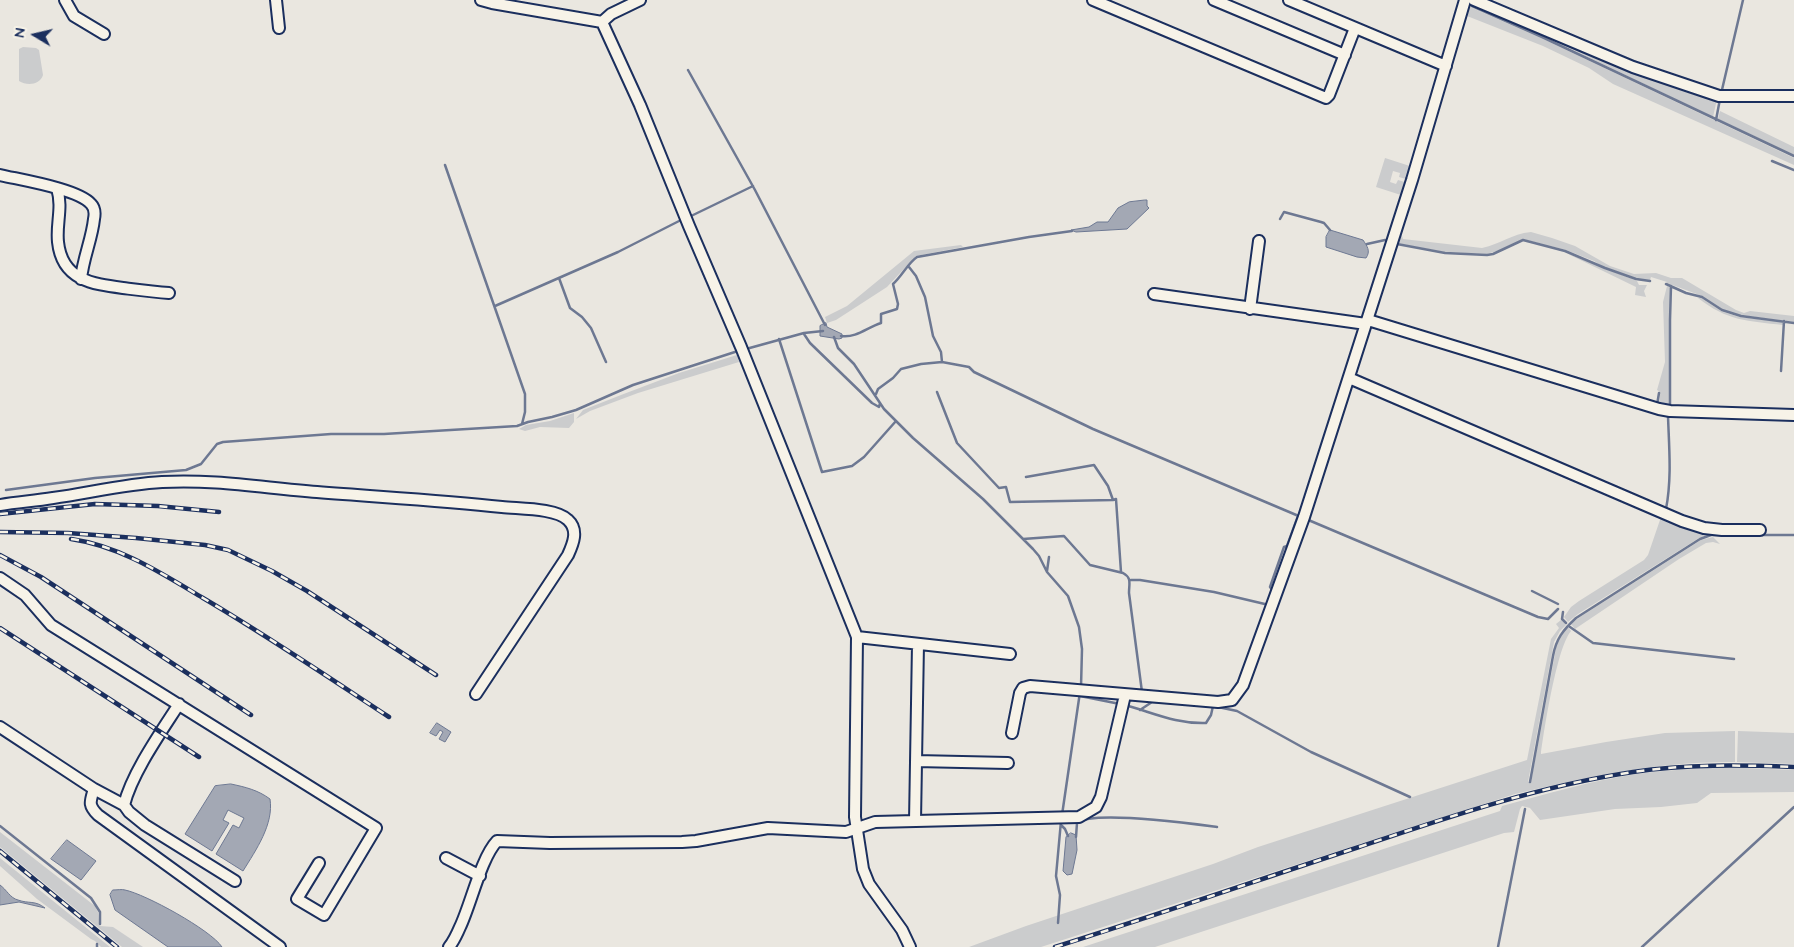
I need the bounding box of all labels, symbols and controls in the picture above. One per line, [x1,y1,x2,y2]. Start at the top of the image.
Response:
north arrow [10,10,60,60]
text: N [10,27,31,39]

